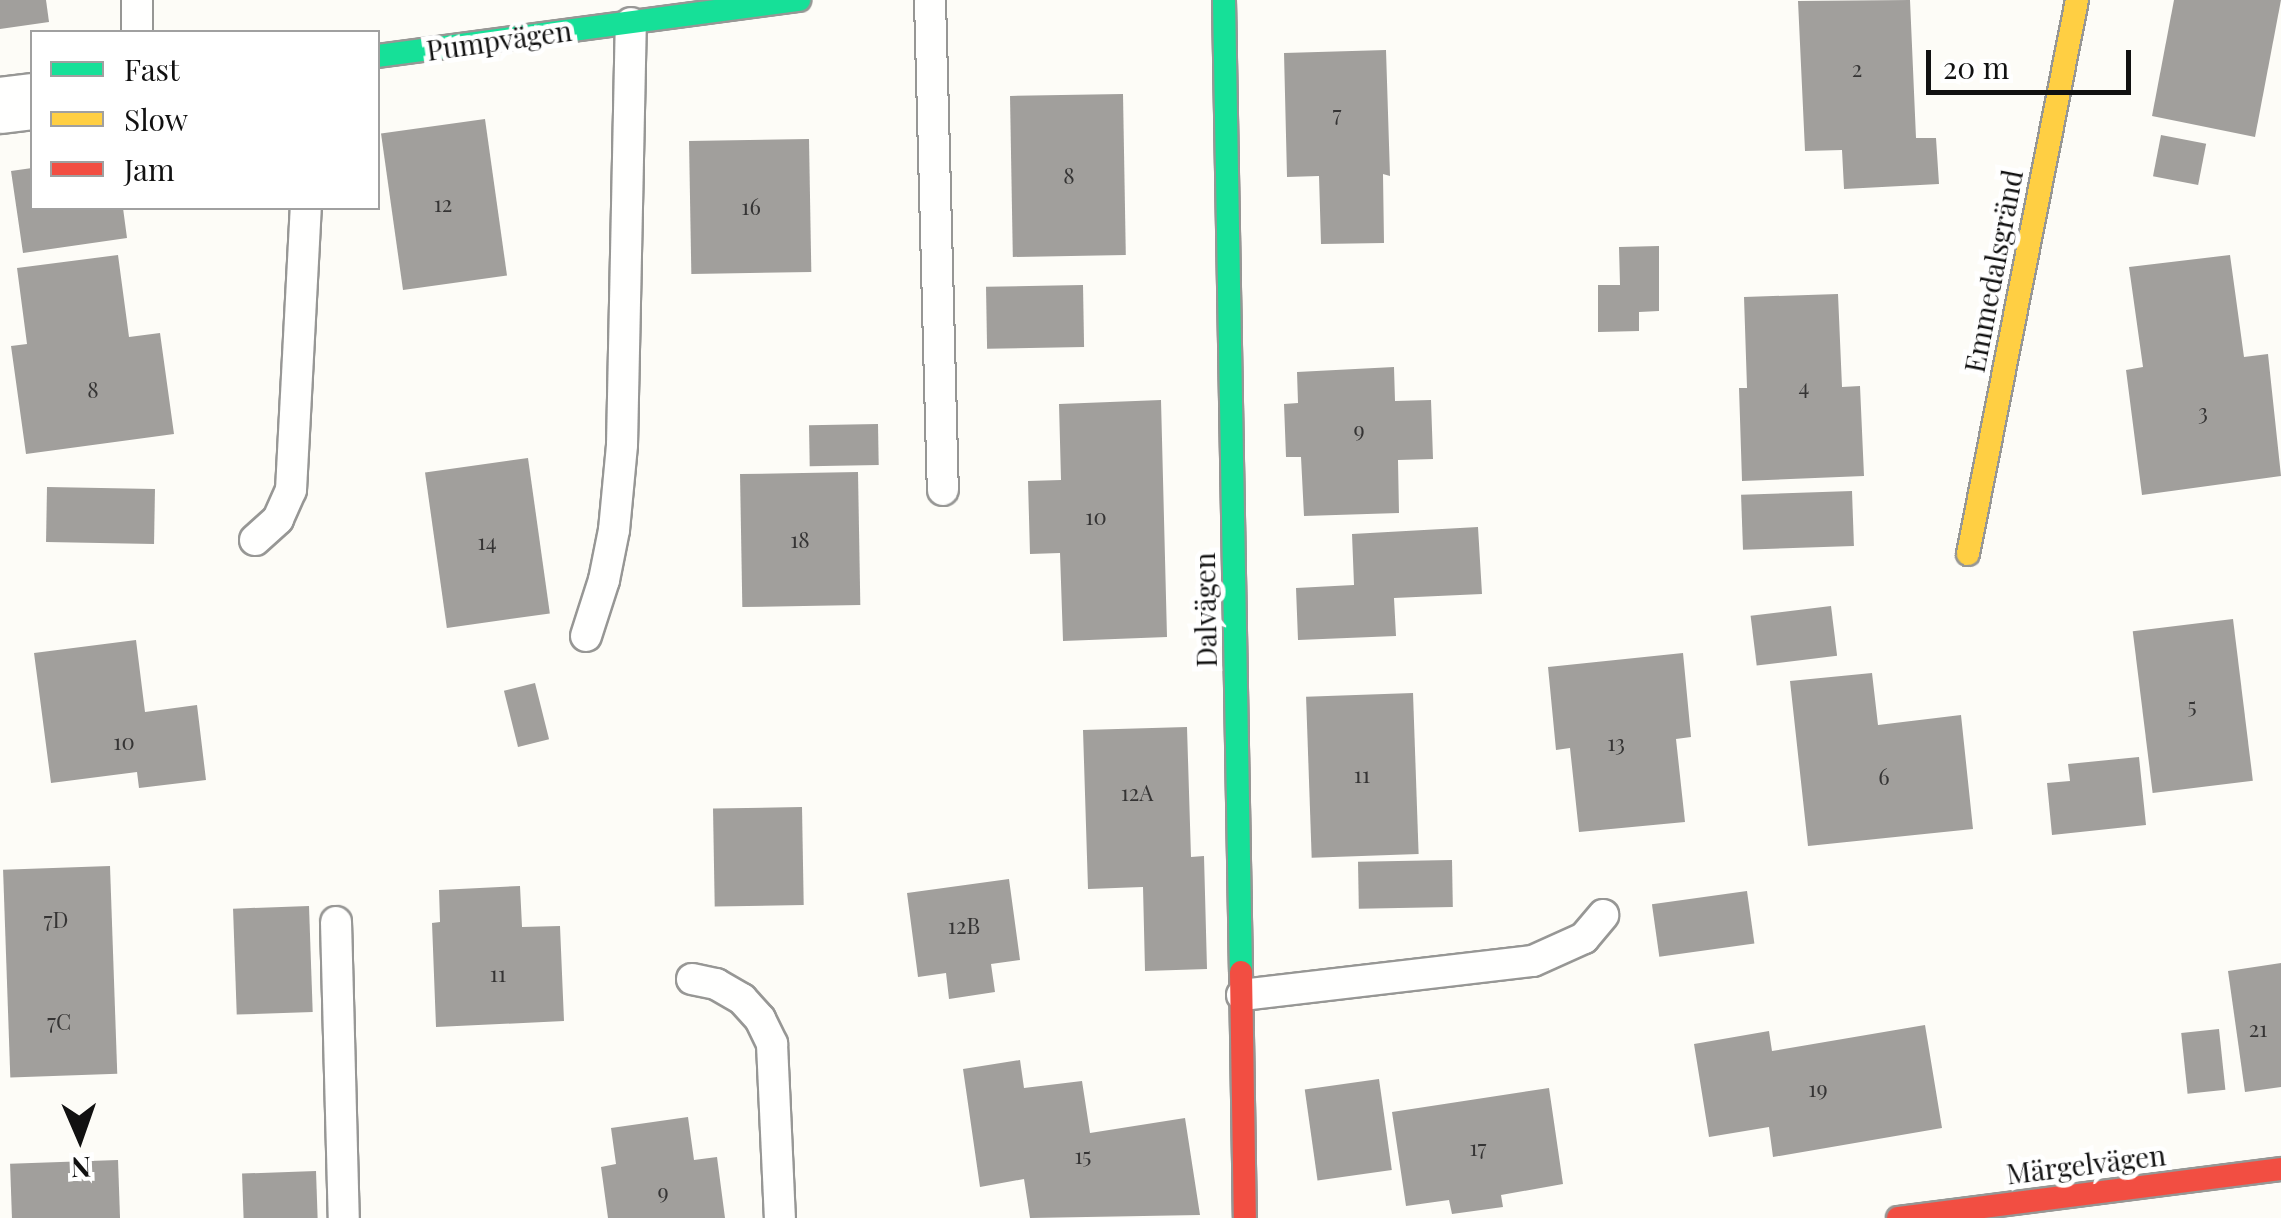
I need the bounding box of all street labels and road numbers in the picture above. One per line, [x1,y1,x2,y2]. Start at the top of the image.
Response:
street label: Pumpvägen [424,13,574,67]
street label: Emmedalsgränd [1957,167,2029,375]
street label: Dalvägen [1187,552,1223,668]
street label: Märgelvägen [2004,1138,2168,1190]

